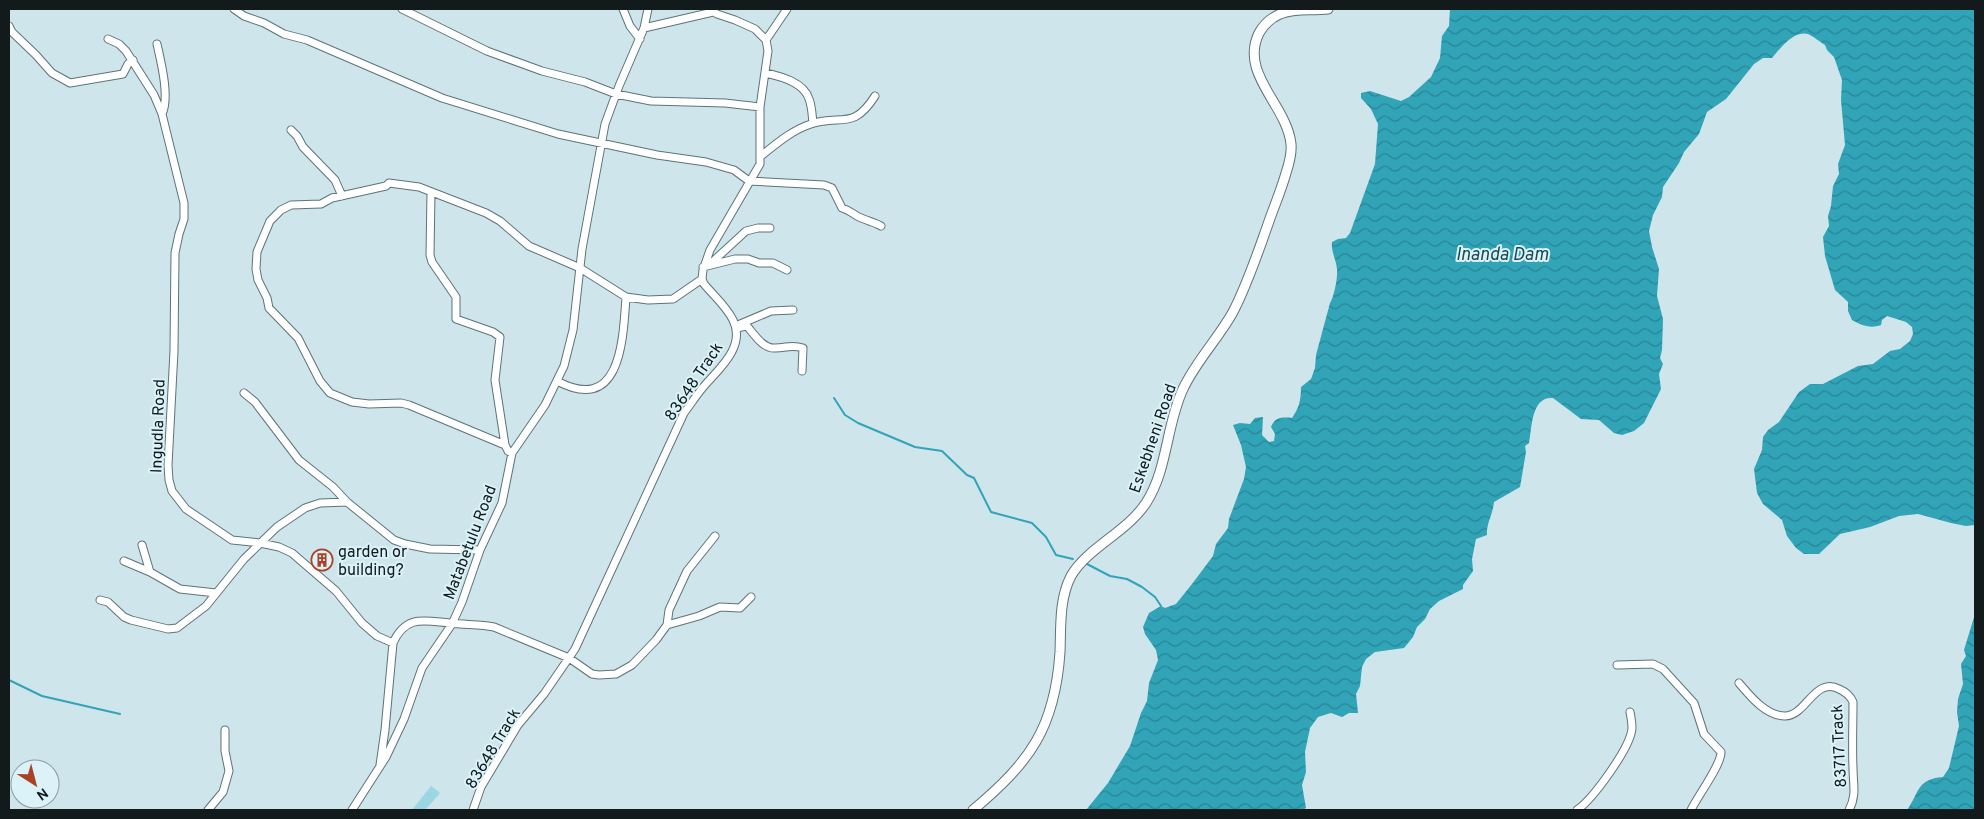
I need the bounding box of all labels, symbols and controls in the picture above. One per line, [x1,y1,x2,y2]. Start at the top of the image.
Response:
water label: Inanda Dam [1456,244,1549,267]
street label: 83648 Track [661,339,728,425]
street label: Ingudla Road [147,379,171,473]
street label: Eskebheni Road [1126,381,1182,496]
street label: Matabetulu Road [440,483,502,603]
place label: garden or building? [338,543,407,581]
building icon: garden or building? [310,548,334,572]
street label: 83717 Track [1828,704,1852,788]
street label: 83648 Track [462,705,526,793]
north arrow [10,759,60,809]
text: N [33,783,51,803]

